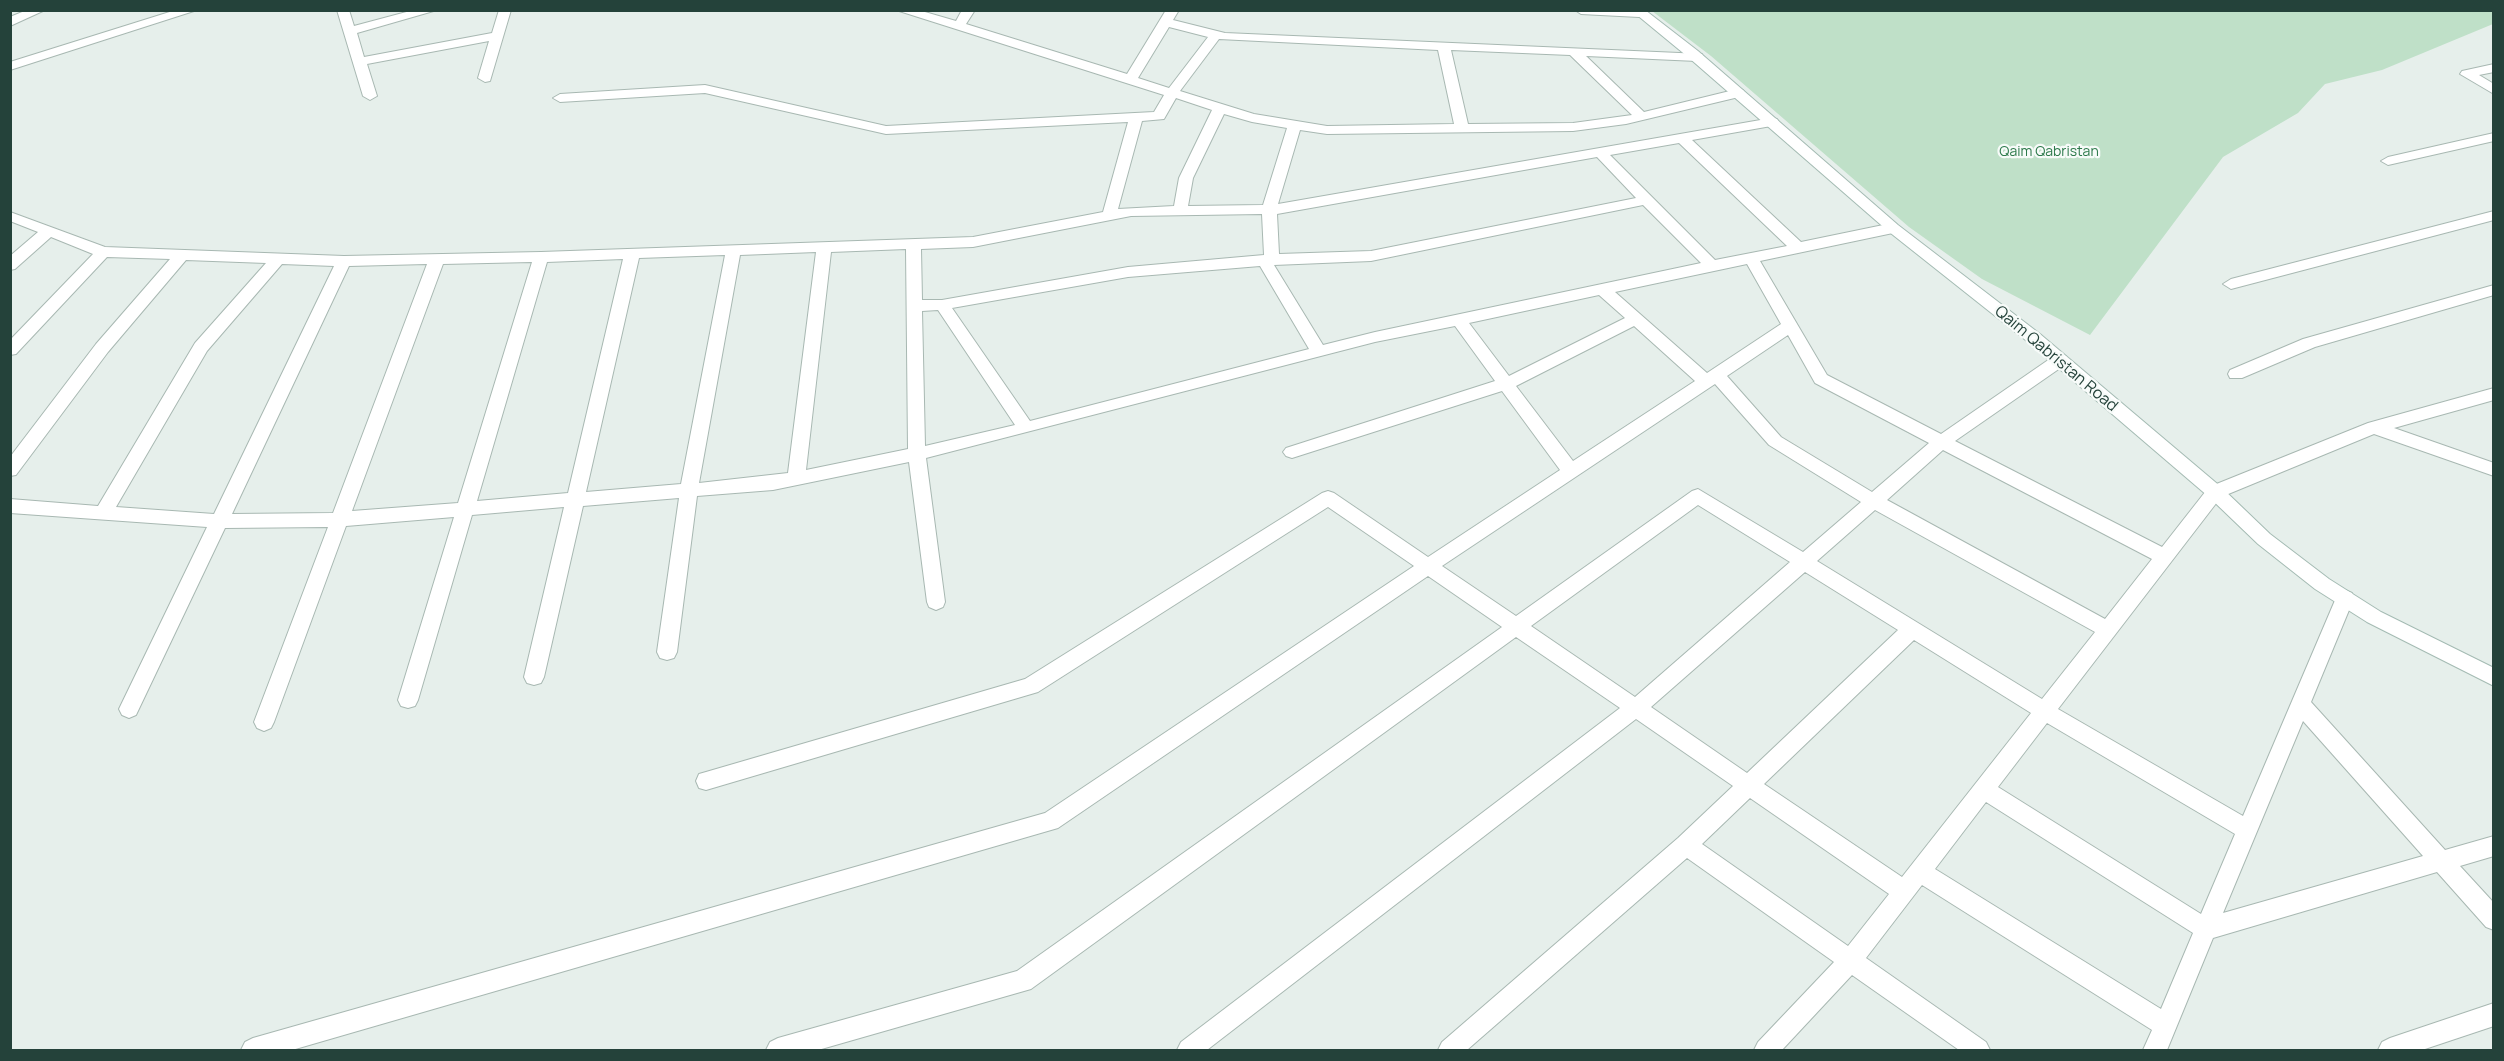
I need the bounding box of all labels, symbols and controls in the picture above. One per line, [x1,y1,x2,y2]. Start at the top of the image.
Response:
park label: Qaim Qabristan [1999,144,2099,160]
street label: Qaim Qabristan Road [1991,302,2121,416]

